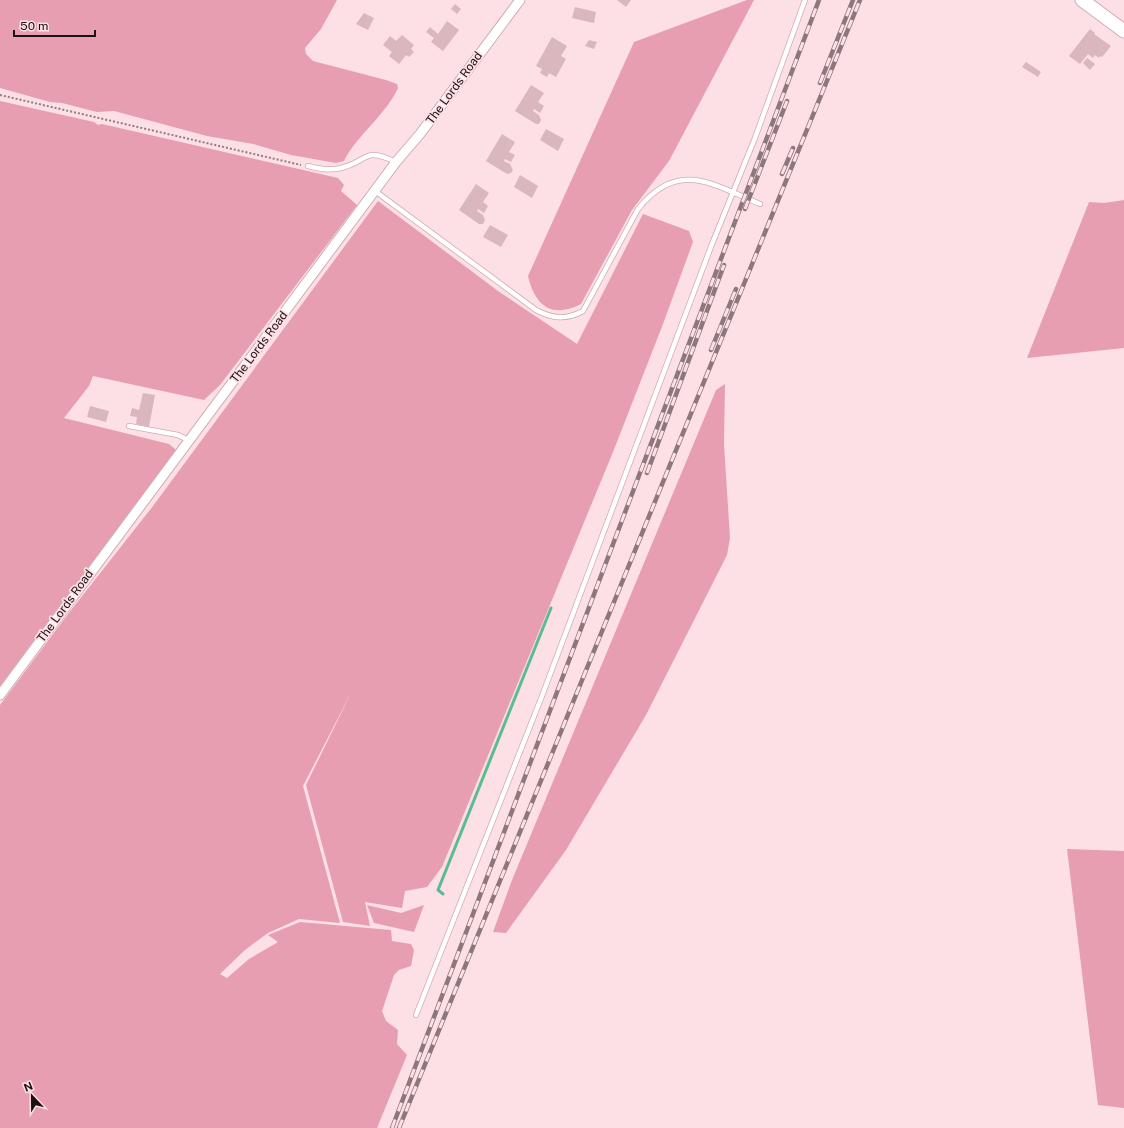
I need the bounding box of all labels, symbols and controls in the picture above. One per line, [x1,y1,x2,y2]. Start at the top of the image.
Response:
scale bar [14,12,95,38]
text: 50 m [20,19,48,33]
street label: The Lords Road [423,49,485,127]
street label: The Lords Road [227,308,291,386]
street label: The Lords Road [34,567,96,645]
north arrow [12,1076,52,1116]
text: N [22,1080,34,1094]

